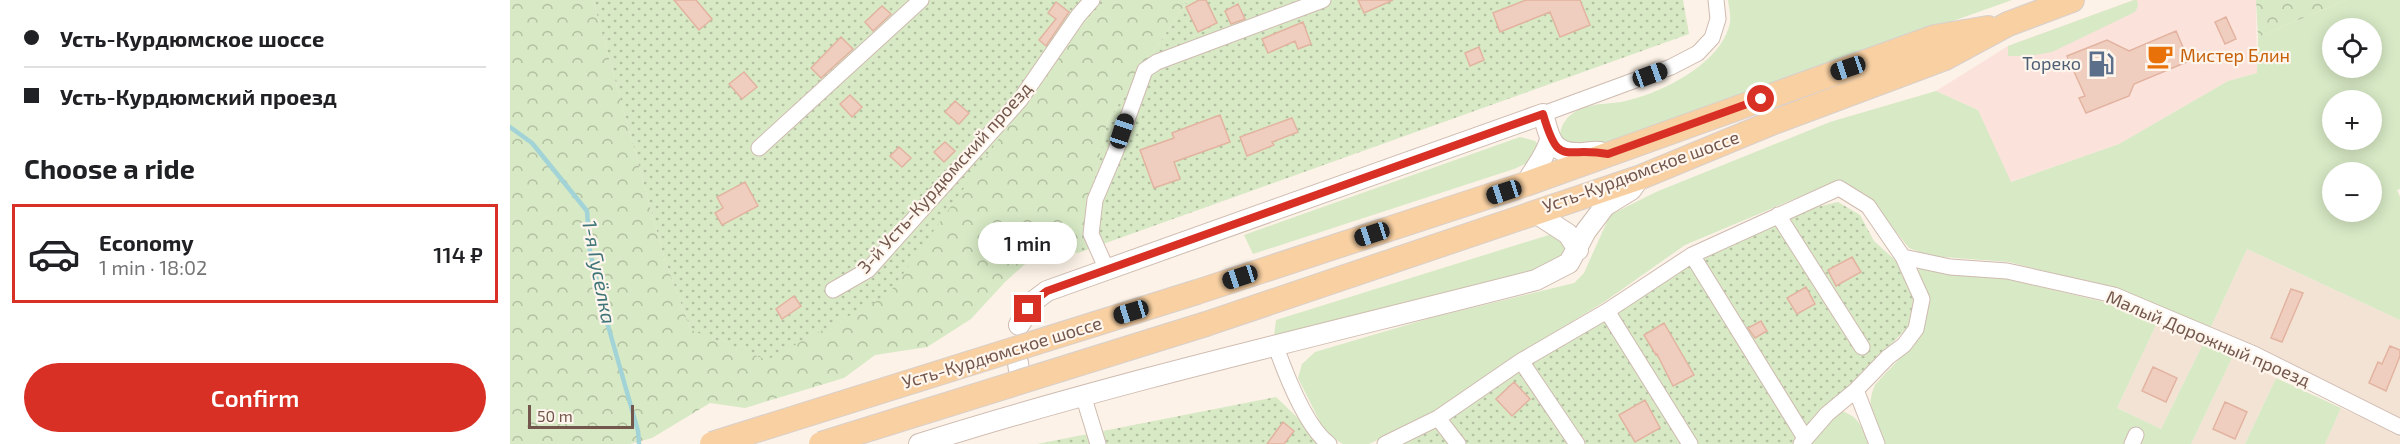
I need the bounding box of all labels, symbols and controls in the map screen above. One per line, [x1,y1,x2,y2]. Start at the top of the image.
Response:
map controls [2322,18,2382,222]
button: locate [2322,18,2382,78]
text: Усть-Курдюмское шоссе [60,25,324,51]
cafe icon: Мистер Блин [2145,41,2175,71]
place label: Мистер Блин [2180,44,2290,66]
fuel station icon: Тореко [2086,49,2116,79]
place label: Тореко [2022,52,2081,74]
car [1828,54,1868,82]
car [1630,60,1670,90]
street label: 3-й Усть-Курдюмский проезд [852,77,1036,278]
text: Усть-Курдюмский проезд [60,83,337,109]
route start [1747,85,1774,112]
button: + [2322,90,2382,150]
car [1108,111,1136,151]
street label: Усть-Курдюмское шоссе [1539,125,1742,217]
text: Choose a ride [24,152,195,184]
button: − [2322,162,2382,222]
car [1484,178,1524,206]
water label: 1-я Гусёлка [578,218,622,326]
car [1352,220,1392,248]
callout: 1 min [978,222,1078,264]
icon: car [27,227,81,281]
text: Economy [99,229,194,255]
text: 1 min [1004,231,1051,255]
text: 114 ₽ [433,241,483,267]
text: 1 min · 18:02 [99,255,207,279]
car [1220,263,1260,291]
street label: Малый Дорожный проезд [2103,285,2314,391]
route end [1014,295,1041,322]
car [1111,298,1151,326]
street label: Усть-Курдюмское шоссе [899,311,1104,393]
button: Confirm [24,363,486,432]
scale bar [528,402,634,430]
text: 50 m [537,406,573,425]

